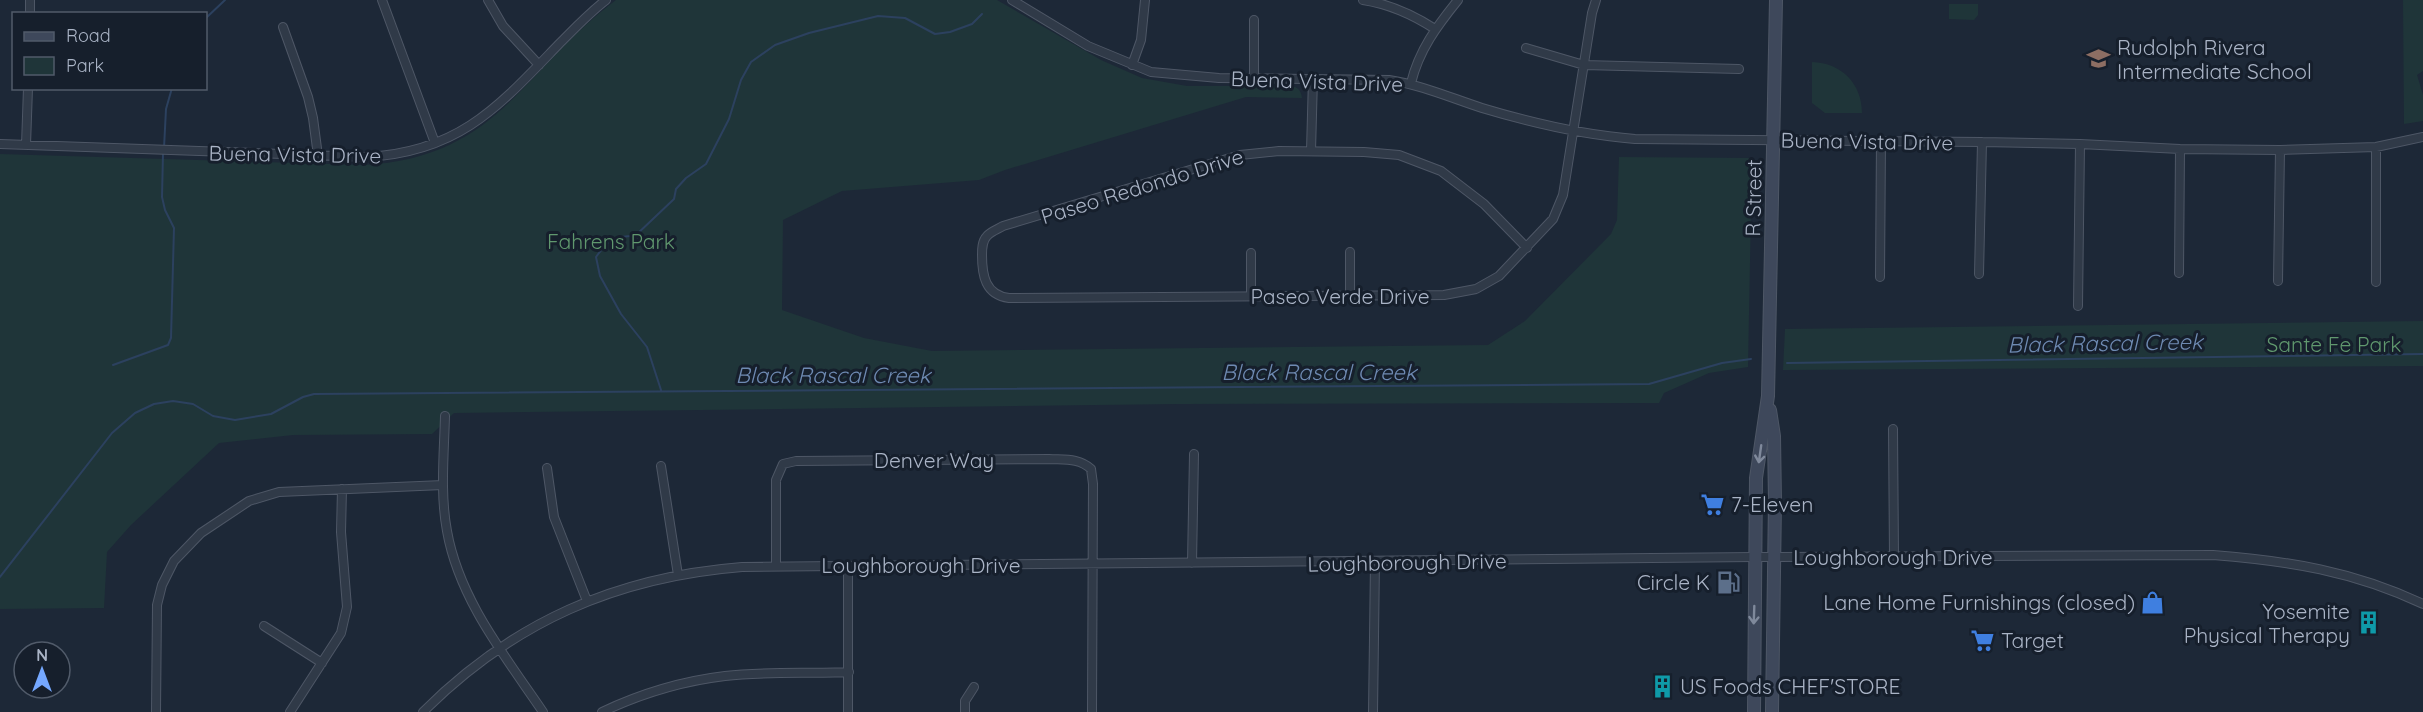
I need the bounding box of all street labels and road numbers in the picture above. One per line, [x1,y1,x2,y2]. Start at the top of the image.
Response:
street label: Buena Vista Drive [1230,65,1404,97]
street label: Buena Vista Drive [1781,126,1953,156]
street label: Buena Vista Drive [209,139,381,169]
street label: Paseo Redondo Drive [1038,143,1246,229]
street label: R Street [1739,159,1767,237]
street label: Paseo Verde Drive [1250,283,1430,309]
street label: Denver Way [874,447,994,473]
street label: Loughborough Drive [1793,544,1993,570]
street label: Loughborough Drive [1307,547,1507,577]
street label: Loughborough Drive [821,552,1021,578]

